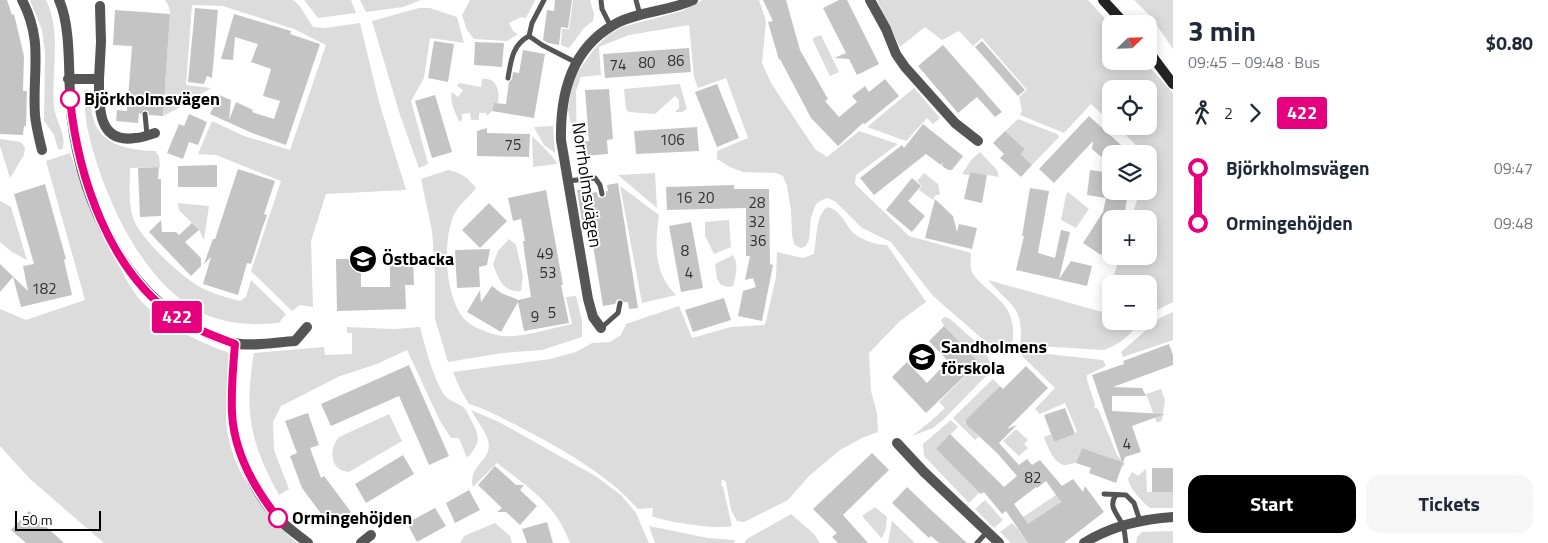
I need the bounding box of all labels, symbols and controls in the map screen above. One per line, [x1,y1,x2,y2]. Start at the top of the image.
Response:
text: 3 min [1188,9,1256,52]
north arrow [1102,15,1158,70]
map controls [1102,15,1157,330]
text: $0.80 [1486,28,1533,57]
house number: 86 [668,49,684,72]
text: 09:45 – 09:48 · Bus [1188,50,1320,74]
house number: 80 [639,51,655,74]
house number: 74 [610,53,626,76]
button: locate [1102,80,1157,135]
place label: Björkholmsvägen [84,85,220,112]
marker: Björkholmsvägen [60,89,80,109]
icon: walk [1188,99,1216,127]
icon: forward [1241,99,1269,127]
text: 422 [1287,99,1317,126]
text: 2 [1224,101,1233,125]
street label: Norrholmsvägen [565,121,610,249]
house number: 106 [659,128,685,151]
house number: 75 [505,133,521,156]
button: layers [1102,145,1157,200]
text: Björkholmsvägen [1226,153,1369,182]
text: 09:47 [1494,156,1533,180]
house number: 16 [676,186,692,209]
house number: 20 [698,186,714,209]
house number: 28 [749,191,765,214]
text: Ormingehöjden [1226,208,1353,237]
house number: 32 [749,210,765,233]
button: + [1102,210,1157,265]
text: 09:48 [1494,211,1533,235]
house number: 36 [750,229,766,252]
house number: 8 [681,239,689,262]
house number: 49 [537,242,553,265]
school or university icon: Östbacka [348,244,378,274]
place label: Östbacka [382,245,454,272]
house number: 53 [540,261,556,284]
house number: 4 [685,261,693,284]
button: − [1102,275,1157,330]
house number: 182 [31,277,57,300]
line badge: 422 [148,301,206,333]
house number: 5 [548,301,556,324]
text: 422 [162,303,192,330]
house number: 9 [531,305,539,328]
place label: Sandholmens förskola [941,333,1047,381]
school or university icon: Sandholmens förskola [907,342,937,372]
house number: 4 [1123,432,1131,455]
house number: 82 [1025,466,1041,489]
button: Start [1188,475,1356,533]
button: Tickets [1366,475,1533,533]
place label: Ormingehöjden [292,504,412,531]
scale bar [15,508,101,531]
marker: Ormingehöjden [268,508,288,528]
text: 50 m [22,509,52,530]

